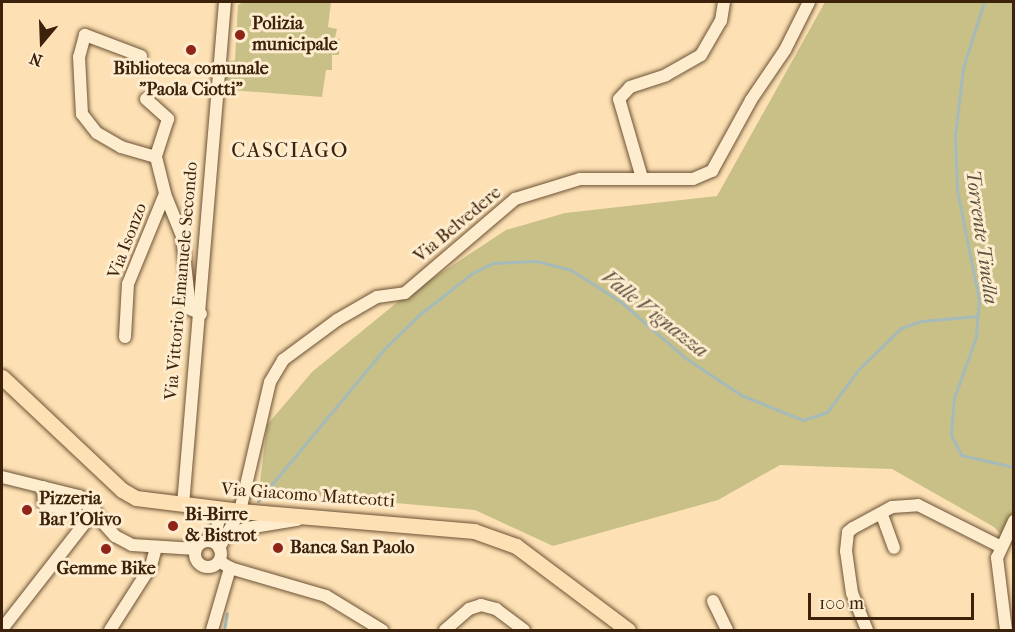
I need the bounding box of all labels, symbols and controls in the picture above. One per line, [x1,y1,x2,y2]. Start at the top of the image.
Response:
north arrow [12,12,72,72]
place label: Polizia municipale [252,14,338,57]
marker: Polizia municipale [233,28,247,42]
marker: Biblioteca comunale "Paola Ciotti" [184,43,198,57]
text: N [27,49,45,70]
place label: Biblioteca comunale "Paola Ciotti" [113,59,269,101]
district label: CASCIAGO [231,137,349,163]
street label: Via Vittorio Emanuele Secondo [161,161,203,401]
water label: Torrente Tinella [961,168,1003,306]
street label: Via Belvedere [410,182,506,268]
street label: Via Isonzo [104,200,152,282]
water label: Valle Vignazza [597,265,713,363]
street label: Via Giacomo Matteotti [220,479,396,513]
place label: Pizzeria Bar l'Olivo [39,489,121,532]
marker: Pizzeria Bar l'Olivo [20,503,34,517]
place label: Bi-Birre & Bistrot [185,505,257,548]
marker: Bi-Birre & Bistrot [166,519,180,533]
place label: Banca San Paolo [290,537,414,559]
marker: Banca San Paolo [271,541,285,555]
marker: Gemme Bike [99,542,113,556]
place label: Gemme Bike [56,558,156,580]
scale bar [811,581,978,619]
text: 100 m [819,593,864,614]

